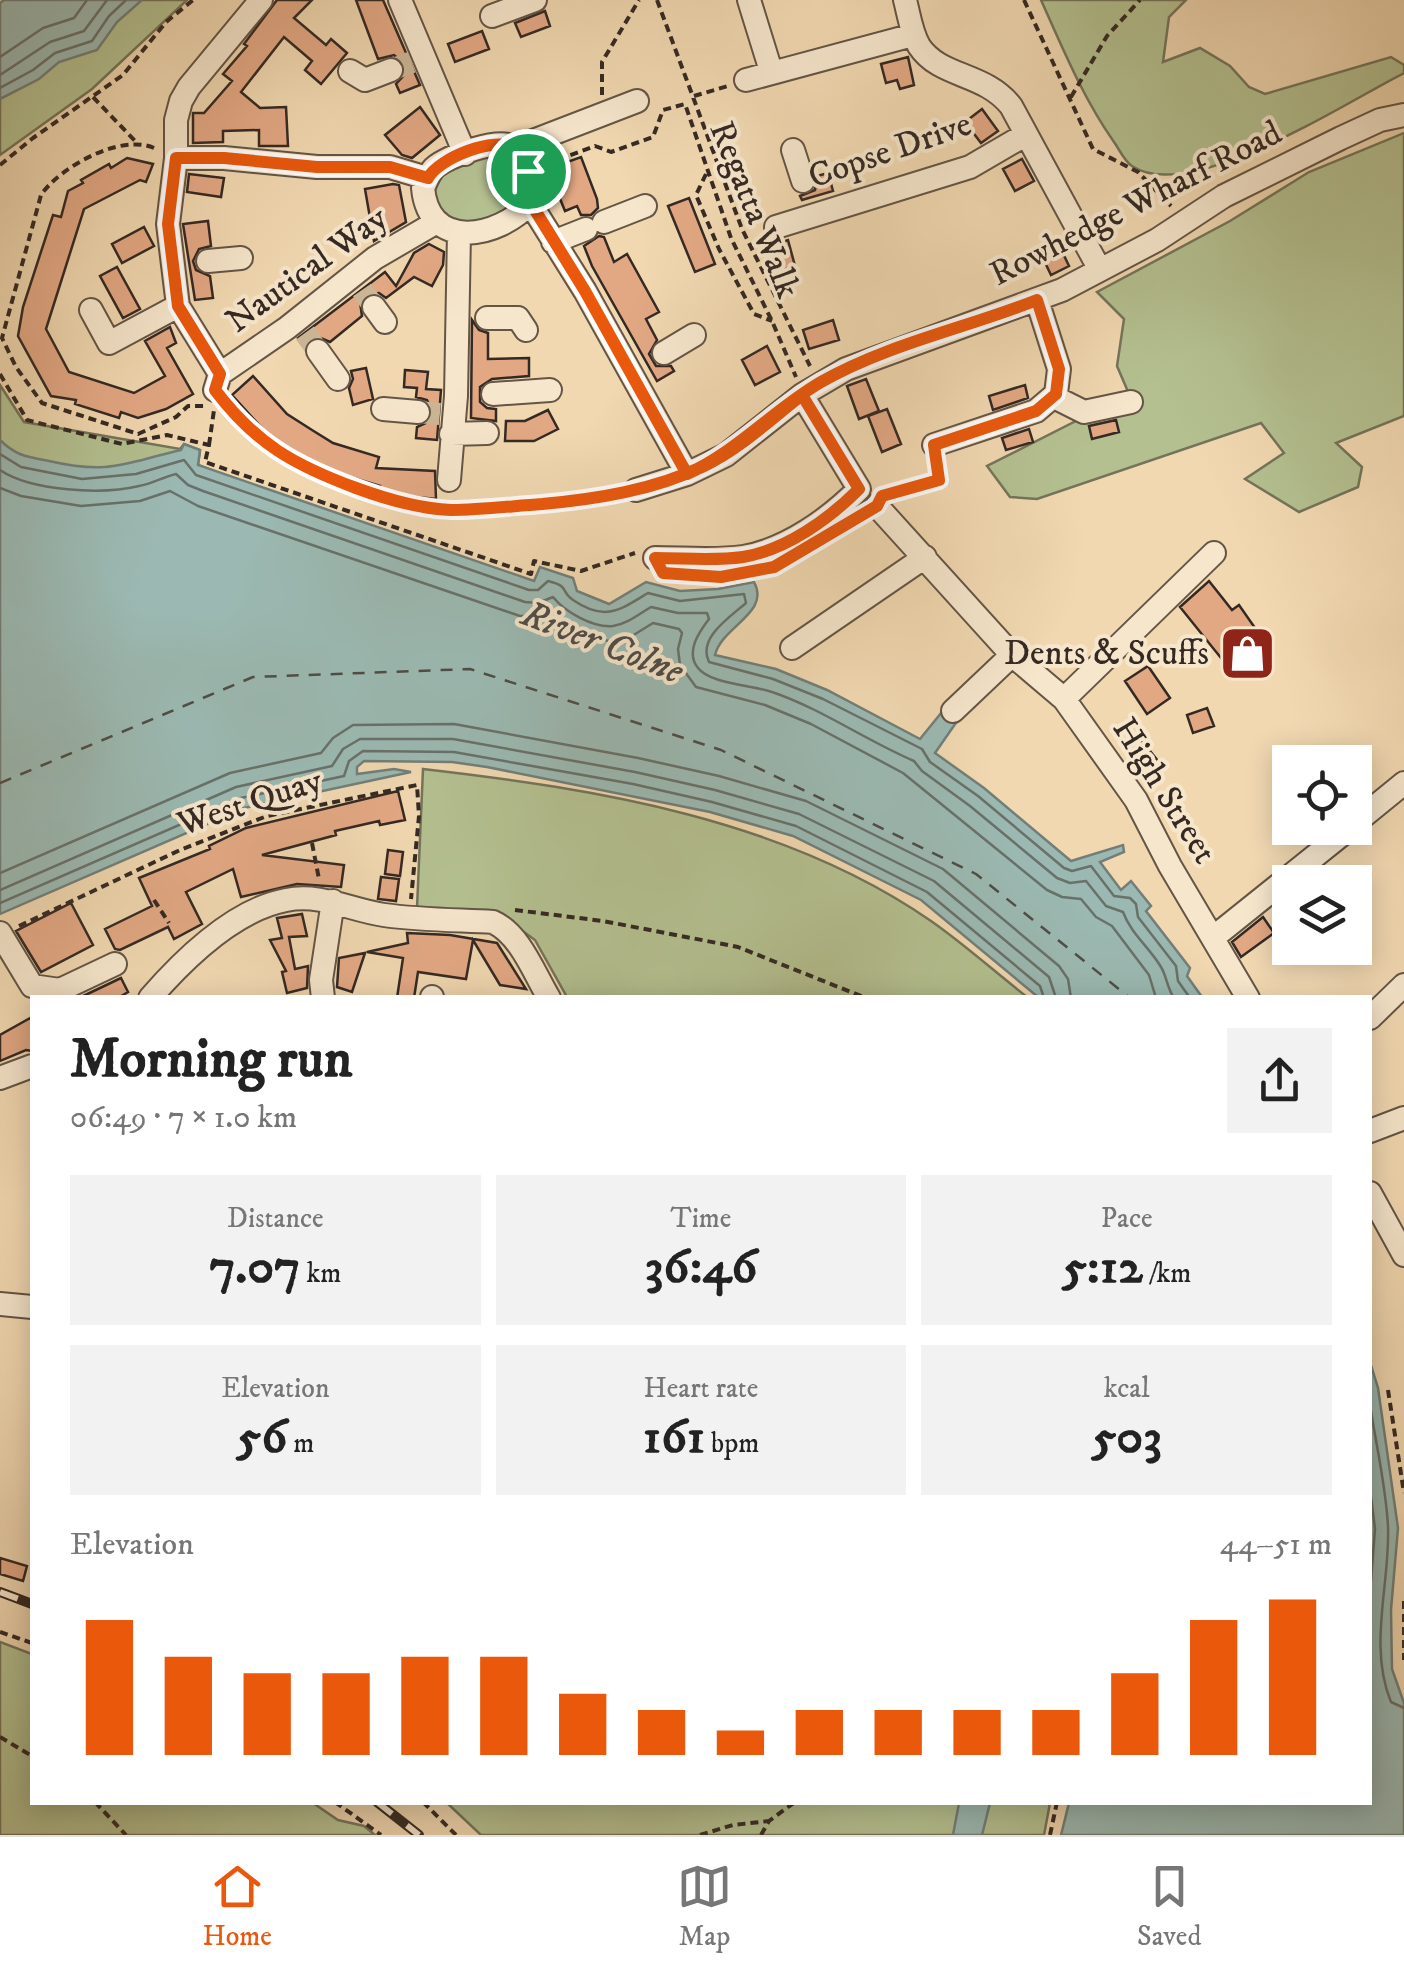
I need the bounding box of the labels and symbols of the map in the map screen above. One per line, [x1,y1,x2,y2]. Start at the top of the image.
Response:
street label: Copse Drive [803,103,977,199]
street label: Rowhedge Wharf Road [983,111,1290,297]
street label: Regatta Walk [699,115,809,305]
pin [486,129,571,214]
street label: Nautical Way [218,196,397,343]
water label: River Colne [514,590,690,696]
shop icon: Dents & Scuffs [1218,624,1278,684]
place label: Dents & Scuffs [1004,632,1209,676]
street label: High Street [1102,710,1226,872]
street label: West Quay [171,759,328,847]

